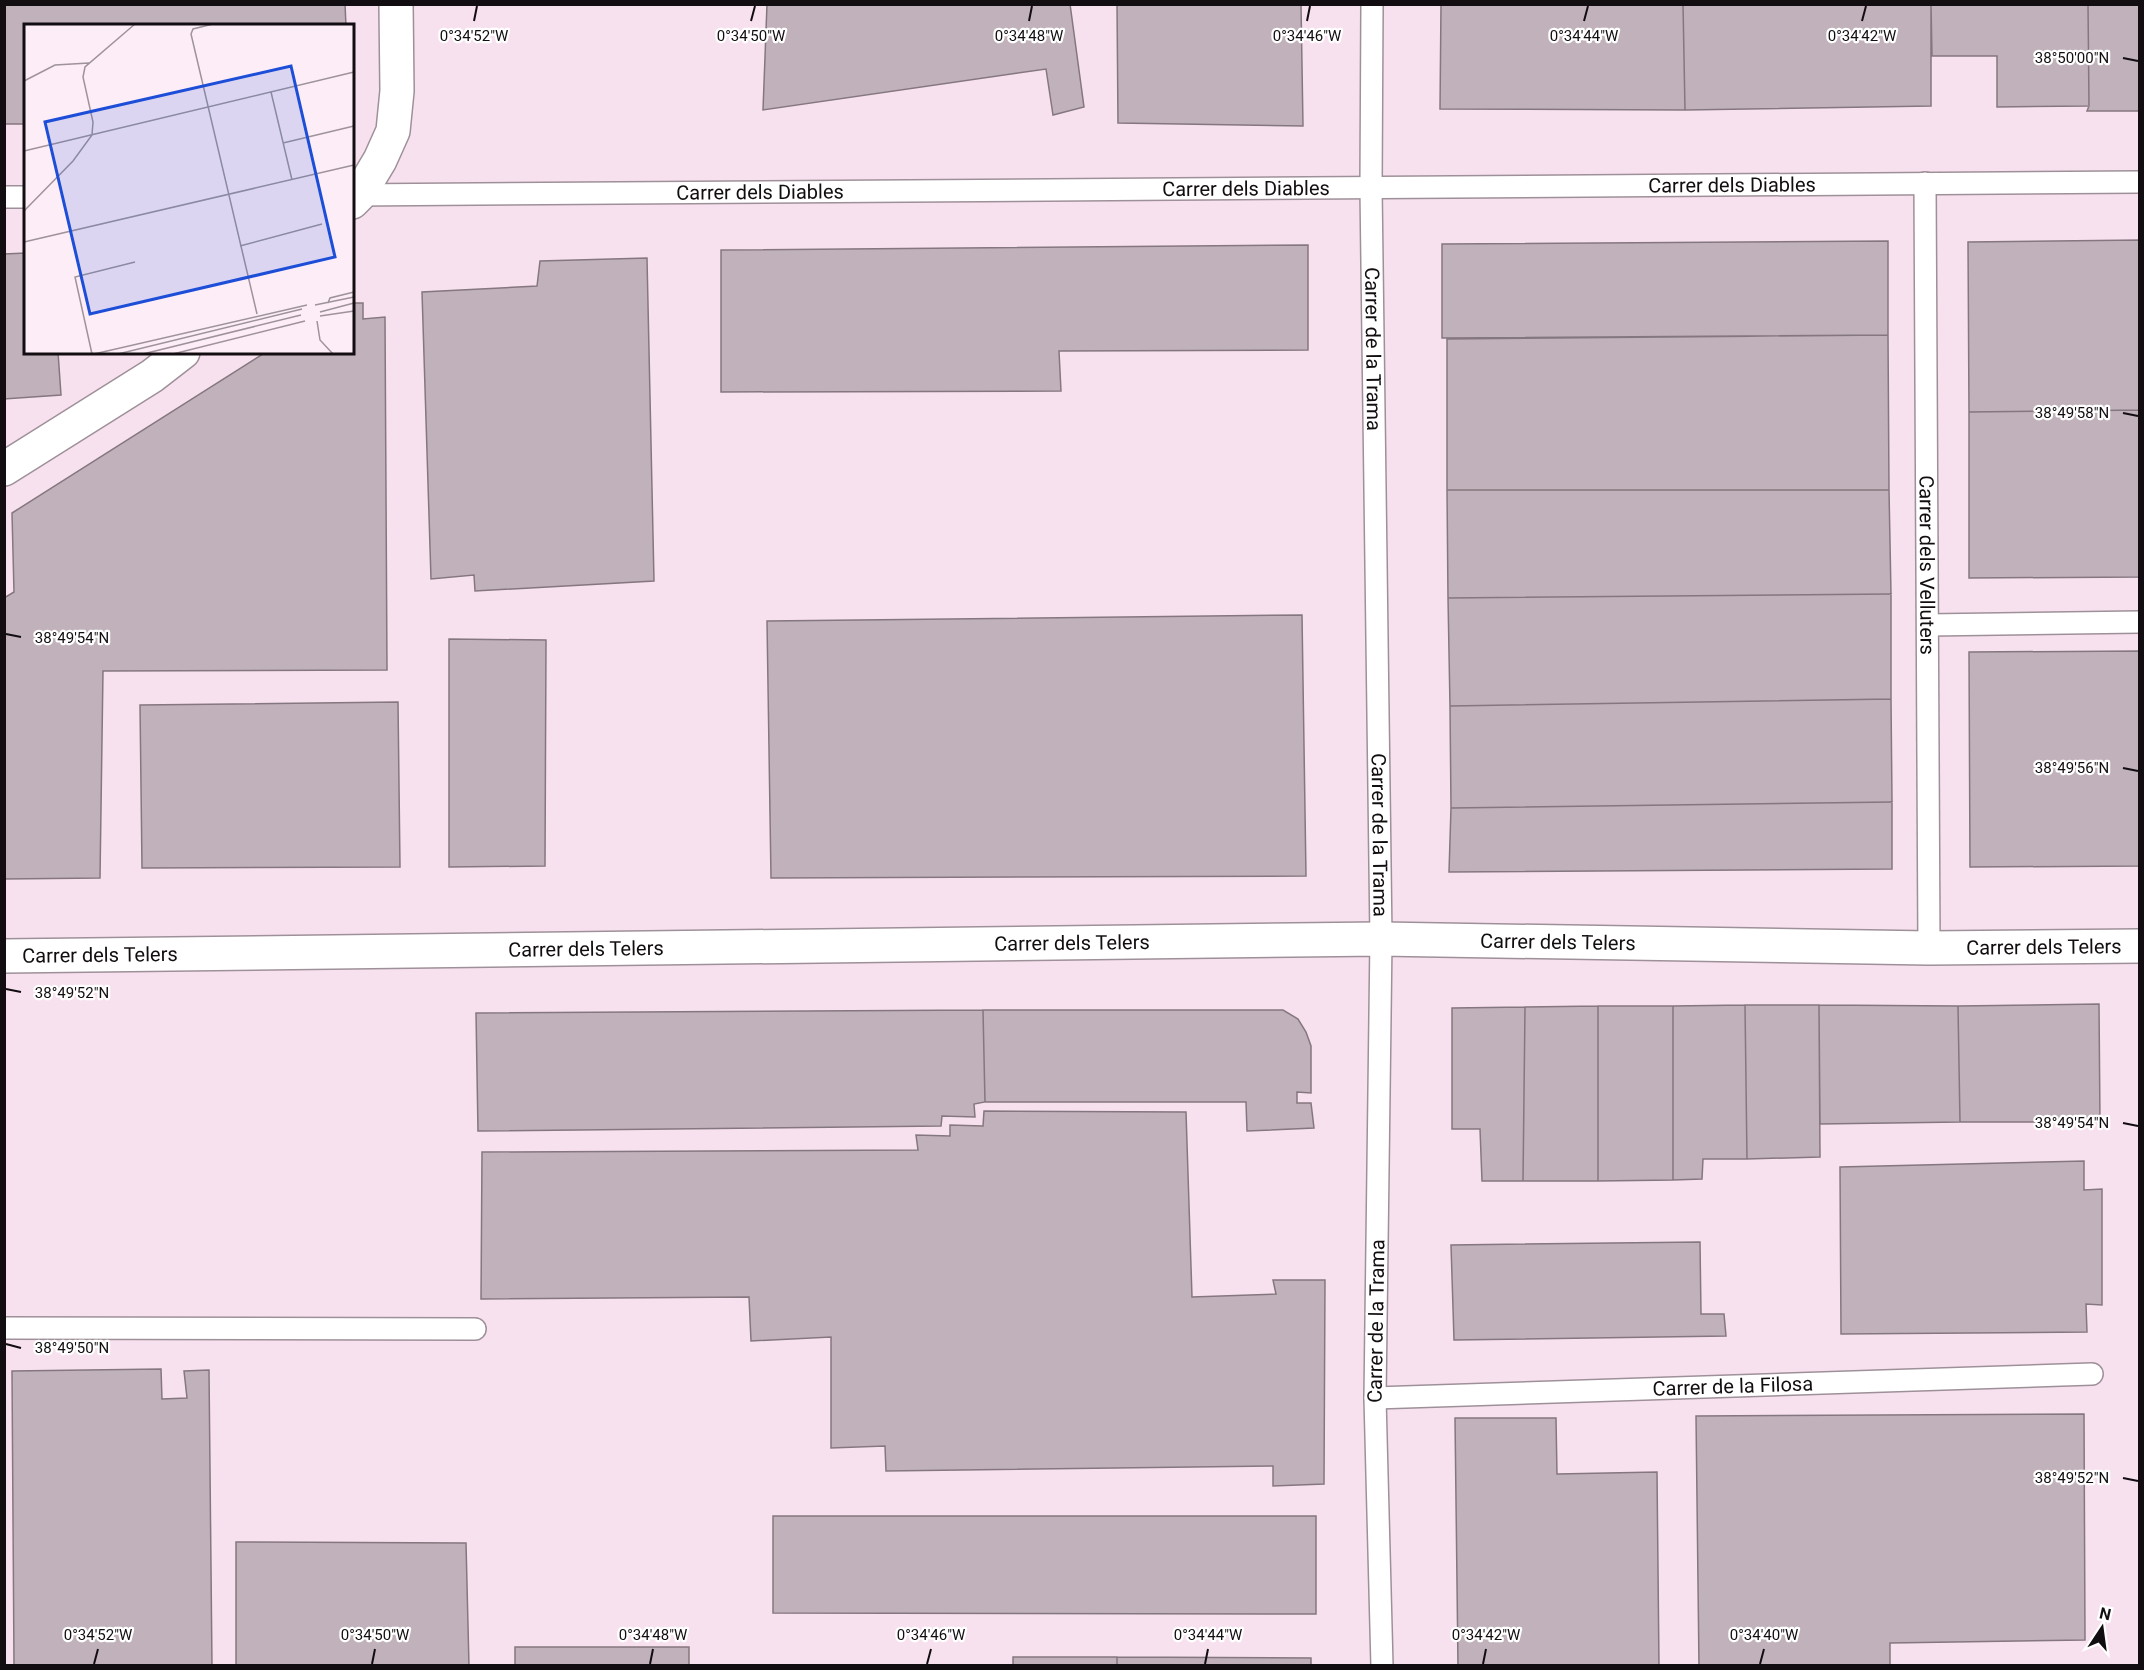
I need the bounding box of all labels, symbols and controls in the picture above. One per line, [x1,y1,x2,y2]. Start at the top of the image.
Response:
inset map [24,24,354,354]
text: 0°34'52"W [440,27,508,45]
text: 0°34'50"W [717,27,785,45]
text: 0°34'48"W [995,27,1063,45]
text: 0°34'46"W [1273,27,1341,45]
text: 0°34'44"W [1550,27,1618,45]
text: 0°34'42"W [1828,27,1896,45]
text: 38°50'00"N [2035,49,2109,67]
street label: Carrer dels Diables [1648,172,1816,198]
street label: Carrer dels Diables [1162,176,1330,201]
street label: Carrer dels Diables [676,179,844,205]
street label: Carrer de la Trama [1360,267,1386,431]
text: 38°49'58"N [2035,404,2109,422]
street label: Carrer dels Velluters [1915,475,1939,655]
text: 38°49'54"N [35,629,109,647]
street label: Carrer de la Trama [1367,753,1393,917]
text: 38°49'56"N [2035,759,2109,777]
street label: Carrer dels Telers [1480,929,1636,955]
street label: Carrer dels Telers [994,930,1150,956]
street label: Carrer dels Telers [1966,934,2122,960]
street label: Carrer dels Telers [508,936,664,962]
street label: Carrer dels Telers [22,942,178,968]
text: 38°49'52"N [35,984,109,1002]
text: 38°49'54"N [2035,1114,2109,1132]
street label: Carrer de la Trama [1363,1239,1389,1403]
text: 38°49'50"N [35,1339,109,1357]
street label: Carrer de la Filosa [1652,1371,1813,1401]
text: 38°49'52"N [2035,1469,2109,1487]
north arrow [2072,1598,2132,1658]
text: N [2098,1603,2113,1624]
text: 0°34'52"W [64,1626,132,1644]
text: 0°34'50"W [341,1626,409,1644]
text: 0°34'48"W [619,1626,687,1644]
text: 0°34'46"W [897,1626,965,1644]
text: 0°34'44"W [1174,1626,1242,1644]
text: 0°34'42"W [1452,1626,1520,1644]
text: 0°34'40"W [1730,1626,1798,1644]

